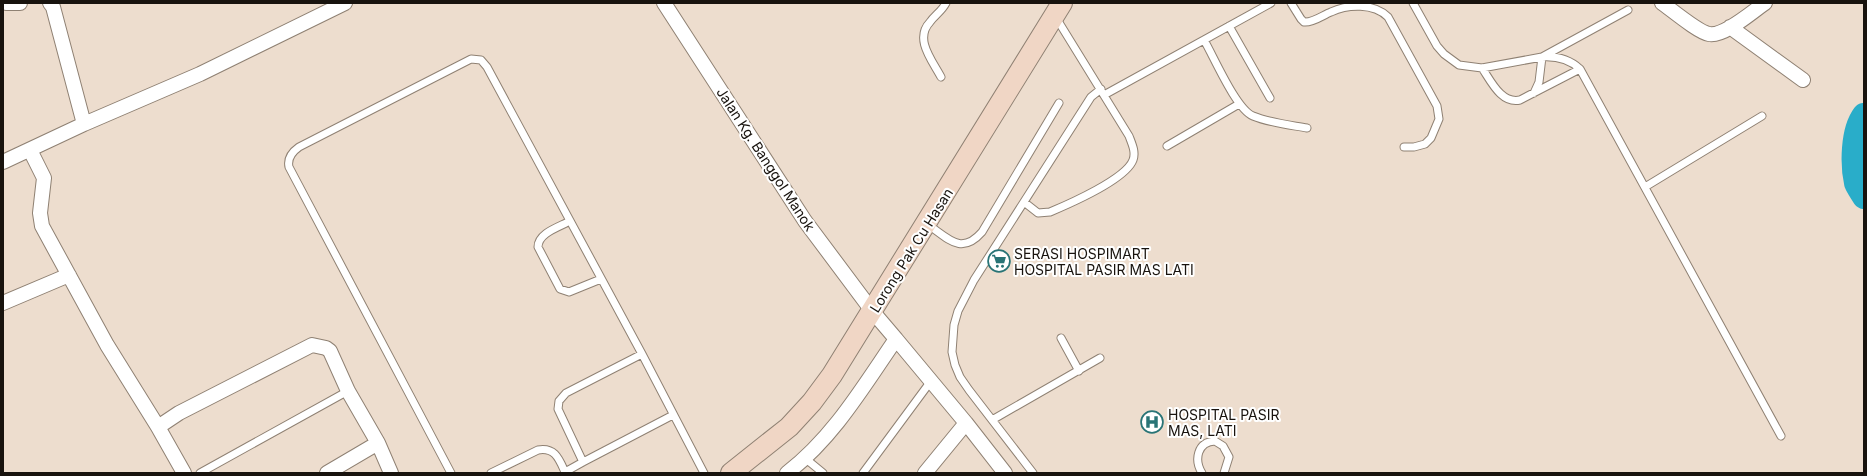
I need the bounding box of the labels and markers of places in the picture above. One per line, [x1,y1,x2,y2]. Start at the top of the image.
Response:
place label: SERASI HOSPIMART HOSPITAL PASIR MAS LATI [1014,245,1194,278]
supermarket icon: SERASI HOSPIMART HOSPITAL PASIR MAS LATI [986,248,1012,274]
place label: HOSPITAL PASIR MAS, LATI [1168,406,1279,439]
hospital icon: HOSPITAL PASIR MAS, LATI [1139,409,1165,435]

